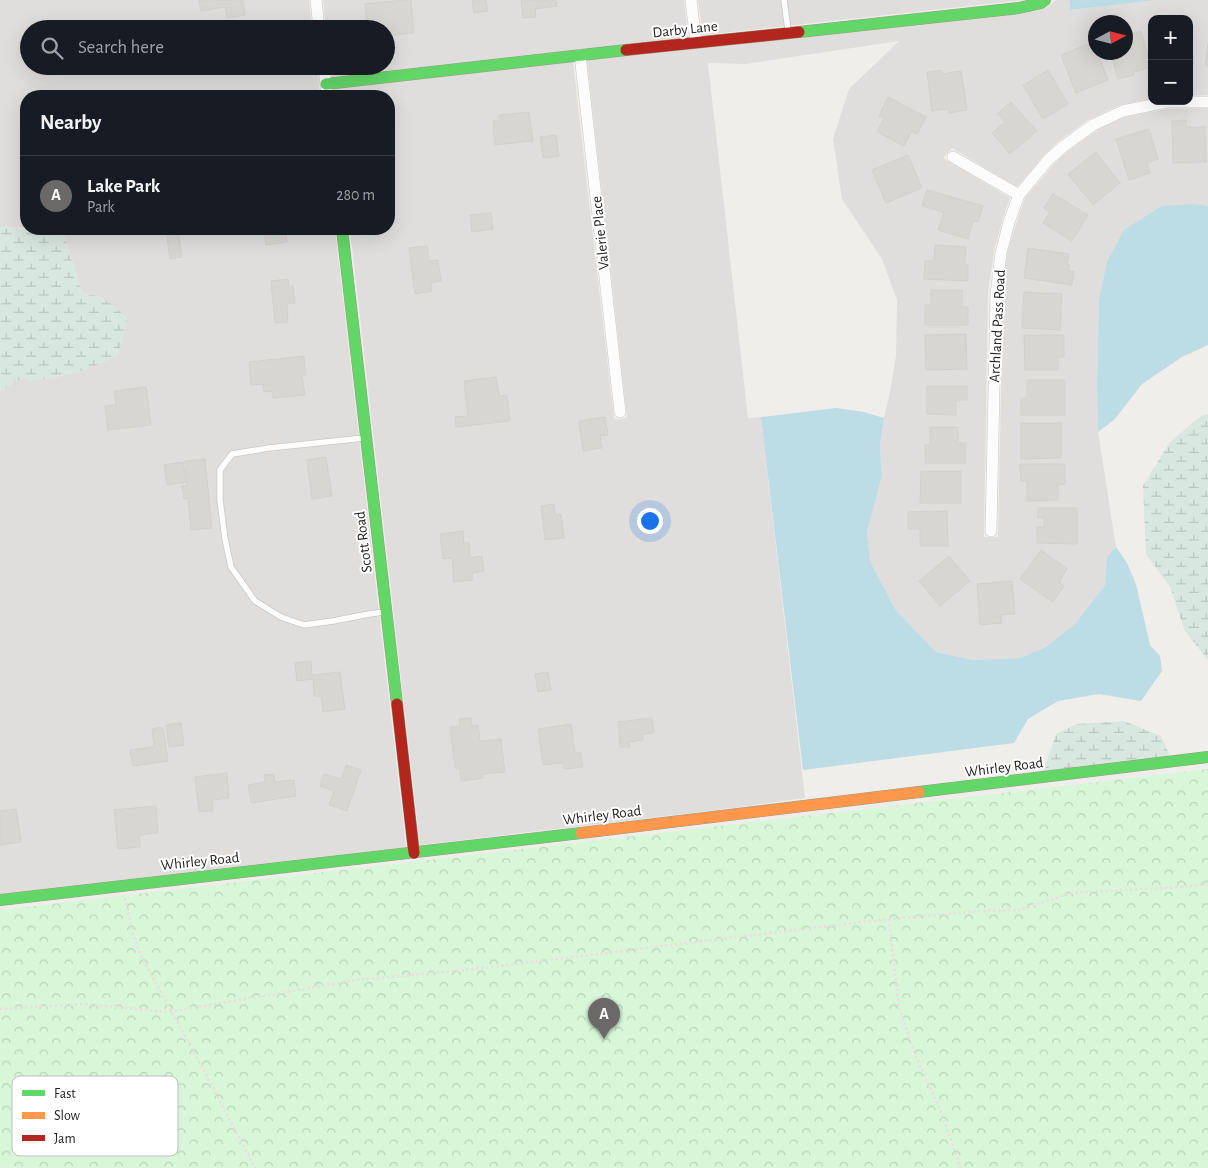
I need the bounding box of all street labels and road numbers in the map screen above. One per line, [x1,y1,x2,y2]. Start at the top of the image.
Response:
street label: Darby Lane [652,19,718,40]
street label: Valerie Place [589,195,612,271]
street label: Archland Pass Road [987,269,1008,383]
street label: Scott Road [352,510,375,574]
street label: Whirley Road [964,755,1044,780]
street label: Whirley Road [562,803,642,828]
street label: Whirley Road [160,850,240,873]

